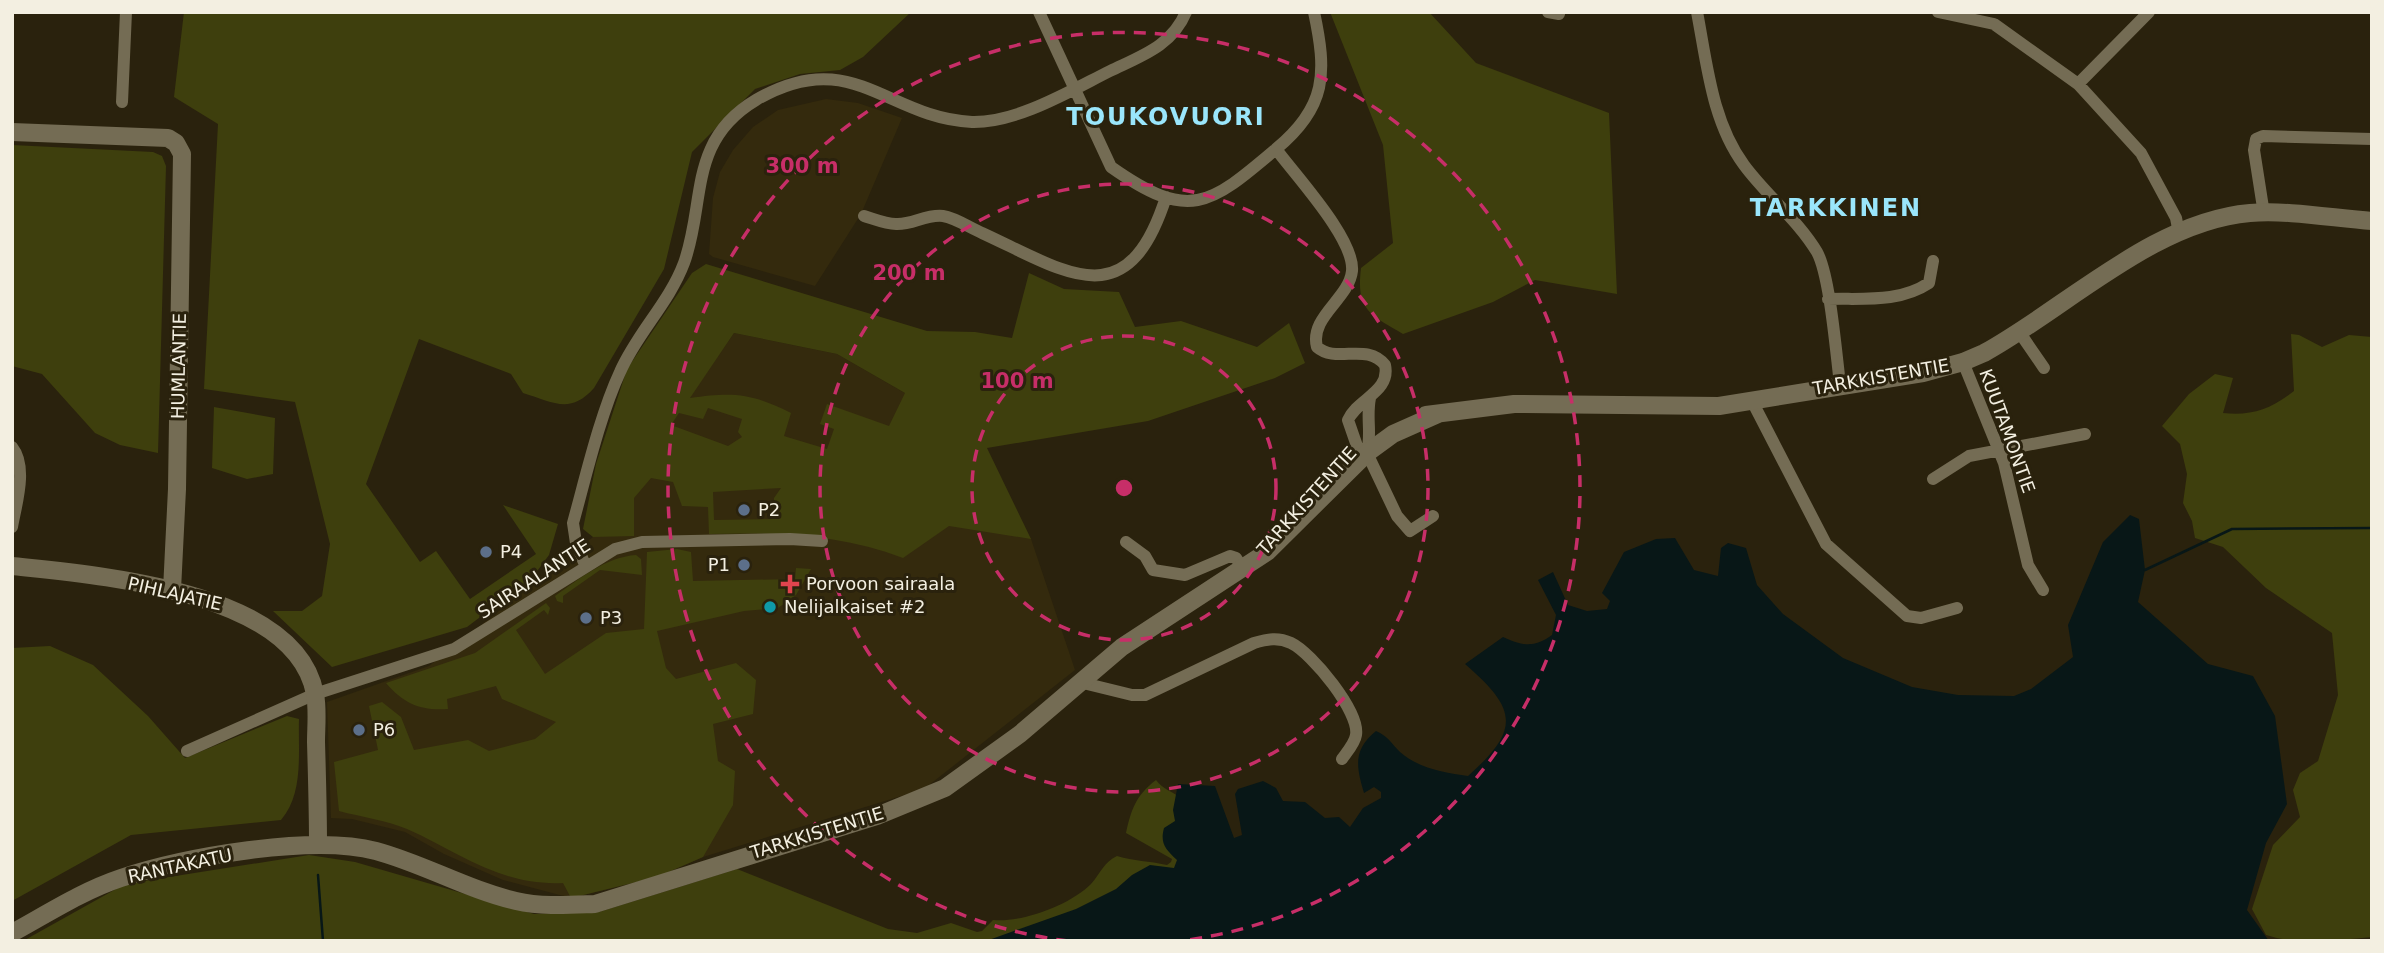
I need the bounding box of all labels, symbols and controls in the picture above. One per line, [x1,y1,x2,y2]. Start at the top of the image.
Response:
district label: TOUKOVUORI [1066,103,1266,131]
text: 300 m [765,154,839,178]
district label: TARKKINEN [1750,194,1922,222]
text: 200 m [872,261,946,285]
street label: HUMLANTIE [167,313,190,419]
street label: TARKKISTENTIE [1810,354,1951,399]
street label: KUUTAMONTIE [1975,366,2040,496]
text: 100 m [980,369,1054,393]
street label: TARKKISTENTIE [1252,442,1361,560]
centre of rings [1112,476,1136,500]
place label: P2 [758,499,780,520]
marker: P2 [736,502,752,518]
street label: SAIRAALANTIE [473,534,594,623]
place label: P4 [500,541,522,562]
marker: P4 [478,544,494,560]
place label: P1 [708,554,730,575]
marker: P1 [736,557,752,573]
street label: PIHLAJATIE [126,572,224,615]
place label: Porvoon sairaala [806,573,955,594]
marker: Porvoon sairaala [780,574,800,594]
place label: Nelijalkaiset #2 [784,596,925,617]
marker: Nelijalkaiset #2 [762,599,778,615]
place label: P3 [600,607,622,628]
marker: P3 [578,610,594,626]
place label: P6 [373,719,395,740]
marker: P6 [351,722,367,738]
street label: TARKKISTENTIE [747,802,886,863]
street label: RANTAKATU [126,844,234,887]

